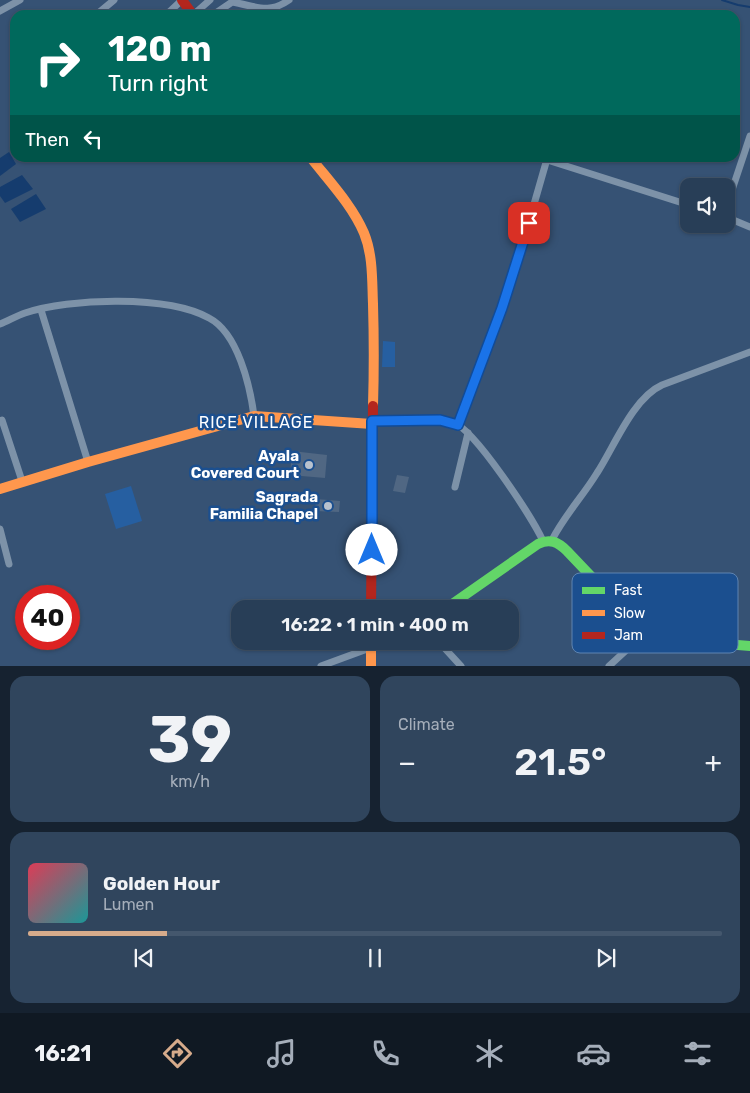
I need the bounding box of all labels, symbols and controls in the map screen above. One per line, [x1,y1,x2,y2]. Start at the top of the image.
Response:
text: 120 m [108,28,211,70]
icon: right [25,30,90,95]
text: Turn right [108,70,208,97]
icon: left [79,125,107,153]
text: Then [25,128,69,151]
map controls [680,178,735,233]
button: sound [680,178,735,233]
pin [508,202,550,244]
icon: arrive [515,209,543,237]
district label: RICE VILLAGE [199,413,313,432]
place label: Ayala Covered Court [191,447,299,482]
marker: Ayala Covered Court [303,459,315,471]
place label: Sagrada Familia Chapel [210,488,318,523]
marker: Sagrada Familia Chapel [322,500,334,512]
position arrow [345,523,397,575]
legend [572,573,738,653]
text: Fast [614,582,643,599]
speed limit sign: 40 [15,585,80,650]
text: Slow [614,605,645,622]
text: 16:22 · 1 min · 400 m [281,613,469,636]
text: Jam [614,627,643,644]
text: 39 [148,701,232,778]
text: Climate [398,715,455,734]
text: 21.5° [514,739,606,785]
text: − [398,746,416,779]
text: + [705,746,722,779]
text: km/h [170,772,210,791]
text: Golden Hour [103,872,220,895]
text: Lumen [103,895,154,914]
icon: previous [130,944,158,972]
icon: pause [361,944,389,972]
icon: next [592,944,620,972]
icon: directions [160,1036,195,1071]
icon: music [264,1036,299,1071]
icon: phone [368,1036,403,1071]
icon: climate [472,1036,507,1071]
icon: car [576,1036,611,1071]
icon: filters [680,1036,715,1071]
text: 16:21 [35,1040,91,1067]

